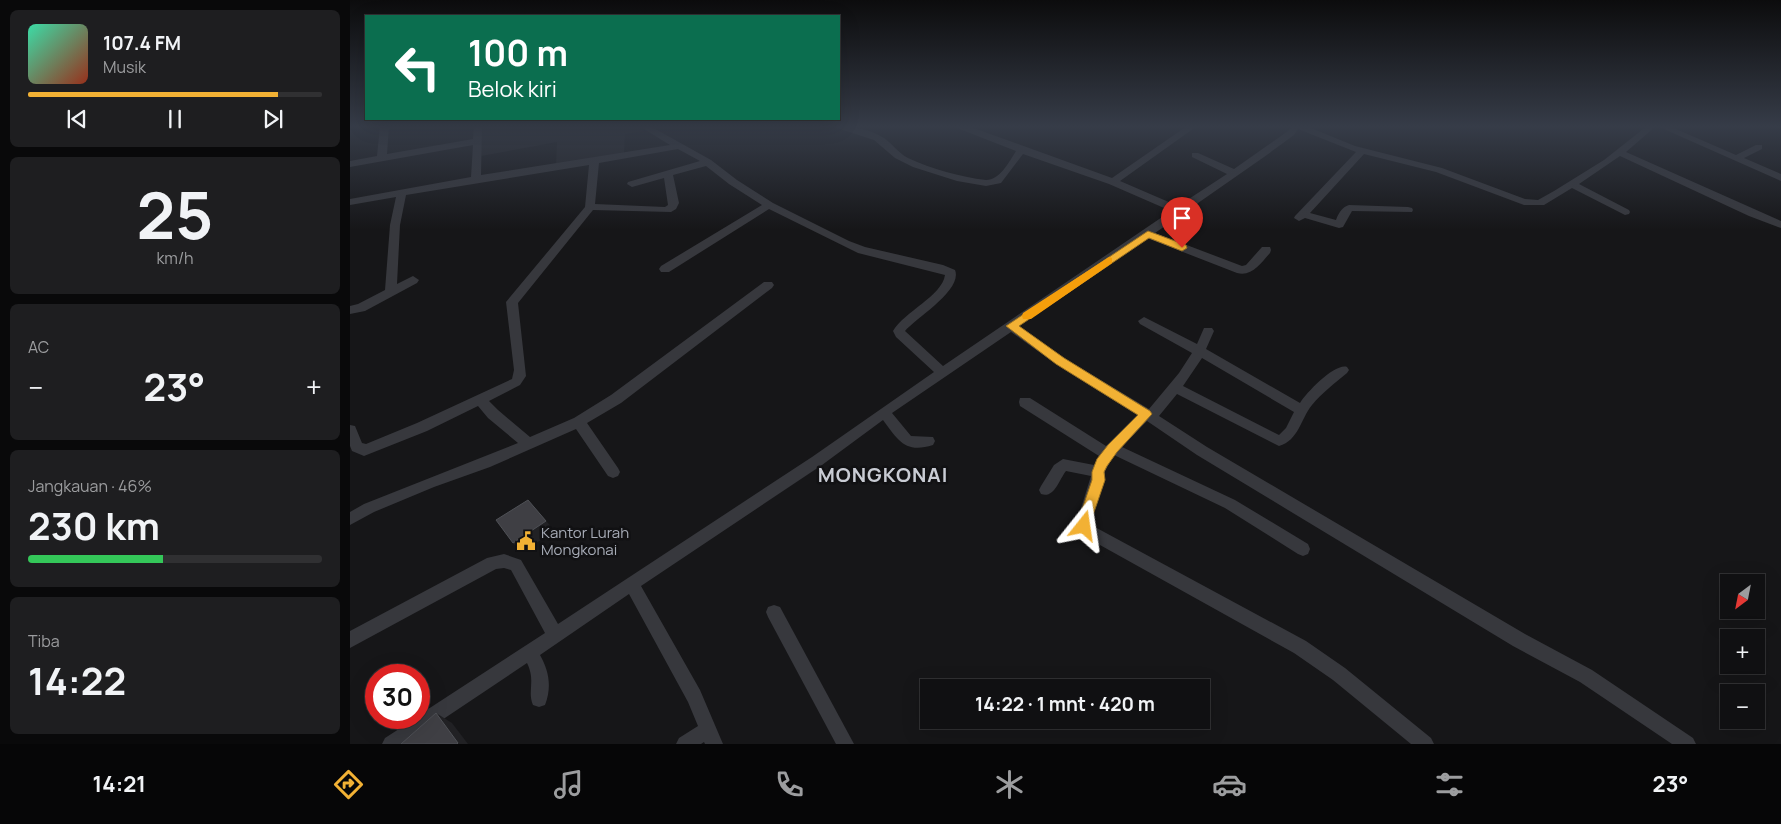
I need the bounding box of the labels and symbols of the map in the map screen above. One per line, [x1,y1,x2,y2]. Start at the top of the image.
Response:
pin [1161,197,1203,248]
district label: MONGKONAI [818,461,948,488]
position arrow [1057,499,1109,551]
place label: Kantor Lurah Mongkonai [541,522,629,560]
public building icon: Kantor Lurah Mongkonai [515,530,537,552]
north arrow [1720,574,1765,619]
speed limit sign: 30 [365,664,430,729]

